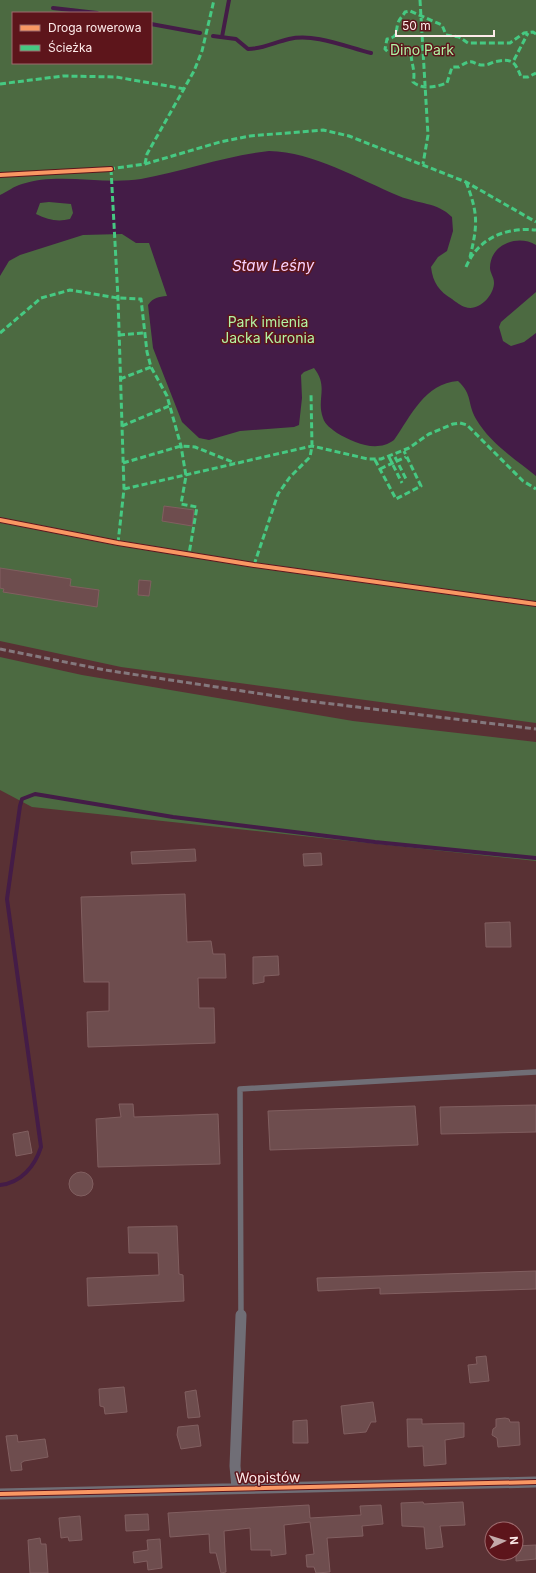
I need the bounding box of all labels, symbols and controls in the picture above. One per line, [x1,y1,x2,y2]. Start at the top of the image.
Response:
legend [12,12,152,64]
scale bar [396,12,494,38]
text: 50 m [402,18,431,33]
text: Droga rowerowa [48,20,141,35]
text: Ścieżka [48,40,92,55]
park label: Dino Park [390,41,454,58]
water label: Staw Leśny [232,256,315,275]
park label: Park imienia Jacka Kuronia [221,313,315,346]
street label: Wopistów [235,1468,301,1486]
north arrow [484,1521,524,1561]
text: N [507,1536,521,1545]

